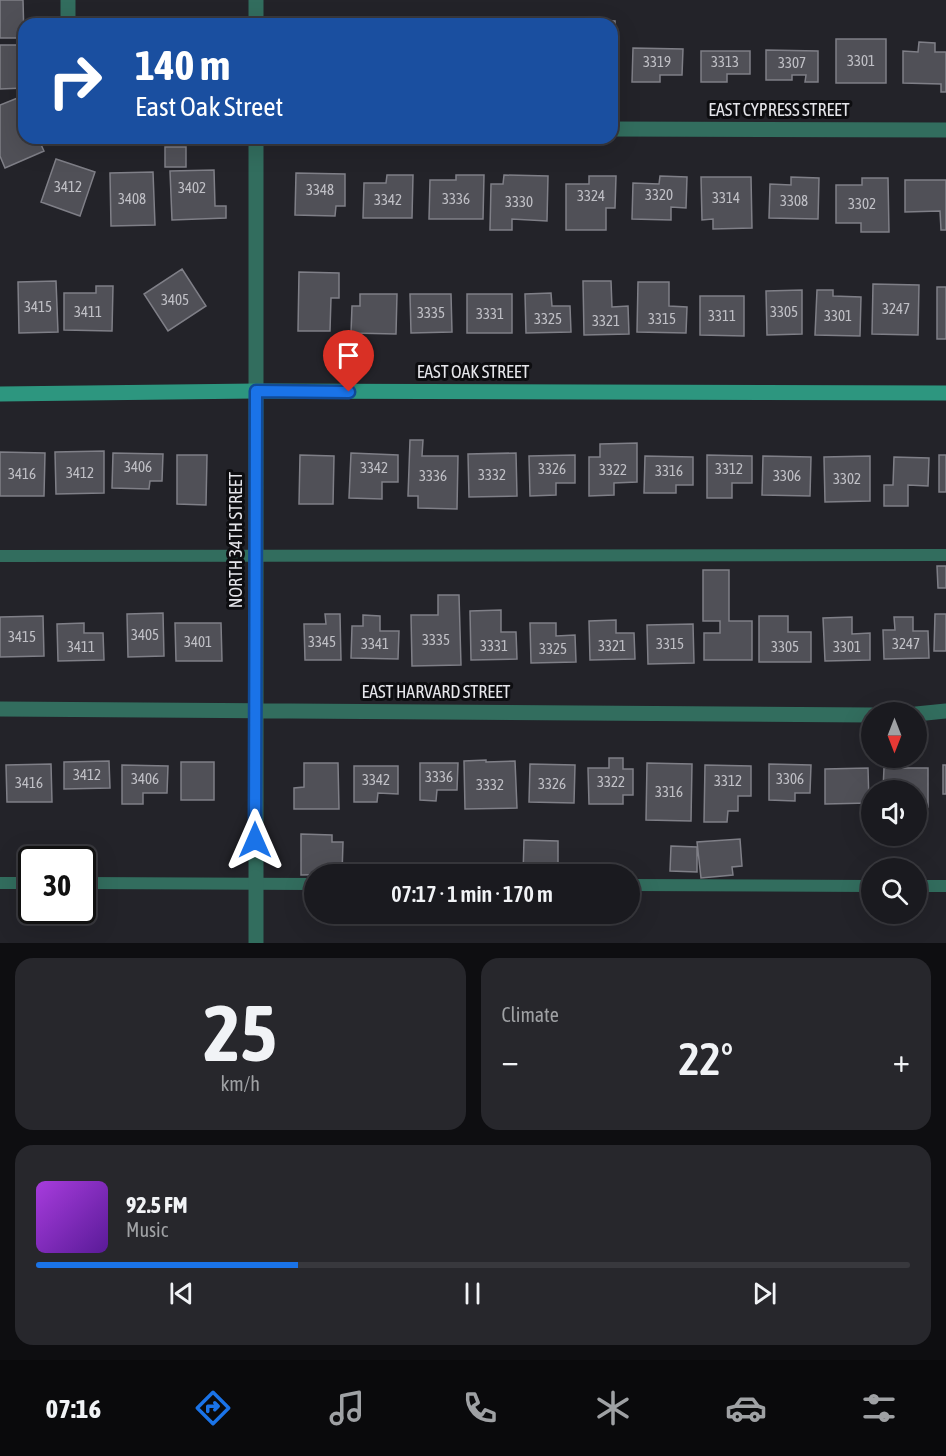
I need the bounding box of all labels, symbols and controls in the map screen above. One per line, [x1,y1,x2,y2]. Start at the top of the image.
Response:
text: 140 m [135,41,230,89]
icon: right [36,42,114,120]
house number: 3301 [847,52,875,69]
house number: 3319 [643,53,671,70]
house number: 3313 [711,53,739,70]
house number: 3307 [778,54,806,71]
text: East Oak Street [135,91,283,122]
street label: EAST CYPRESS STREET [708,99,850,120]
house number: 3412 [54,178,82,195]
house number: 3402 [178,179,206,196]
house number: 3348 [306,181,334,198]
house number: 3320 [645,186,673,203]
house number: 3324 [577,187,605,204]
house number: 3314 [712,189,740,206]
house number: 3408 [118,190,146,207]
house number: 3336 [442,190,470,207]
house number: 3342 [374,191,402,208]
house number: 3308 [780,192,808,209]
house number: 3330 [505,193,533,210]
house number: 3302 [848,195,876,212]
house number: 3405 [161,291,189,308]
house number: 3415 [24,298,52,315]
house number: 3247 [882,300,910,317]
house number: 3411 [74,303,102,320]
house number: 3305 [770,303,798,320]
house number: 3335 [417,304,445,321]
house number: 3331 [476,305,504,322]
house number: 3311 [708,307,736,324]
house number: 3301 [824,307,852,324]
house number: 3325 [534,310,562,327]
house number: 3315 [648,310,676,327]
house number: 3321 [592,312,620,329]
pin [323,330,374,392]
icon: arrive [332,339,365,372]
street label: EAST OAK STREET [417,361,529,382]
house number: 3406 [124,458,152,475]
house number: 3342 [360,459,388,476]
house number: 3326 [538,460,566,477]
house number: 3312 [715,460,743,477]
house number: 3322 [599,461,627,478]
house number: 3316 [655,462,683,479]
house number: 3412 [66,464,94,481]
house number: 3416 [8,465,36,482]
house number: 3332 [478,466,506,483]
house number: 3336 [419,467,447,484]
house number: 3306 [773,467,801,484]
house number: 3302 [833,470,861,487]
street label: NORTH 34TH STREET [225,472,246,608]
house number: 3405 [131,626,159,643]
house number: 3415 [8,628,36,645]
house number: 3335 [422,631,450,648]
house number: 3401 [184,633,212,650]
house number: 3345 [308,633,336,650]
house number: 3341 [361,635,389,652]
house number: 3315 [656,635,684,652]
house number: 3247 [892,635,920,652]
house number: 3331 [480,637,508,654]
house number: 3321 [598,637,626,654]
house number: 3411 [67,638,95,655]
house number: 3305 [771,638,799,655]
house number: 3301 [833,638,861,655]
house number: 3325 [539,640,567,657]
street label: EAST HARVARD STREET [361,681,511,702]
north arrow [861,702,927,768]
map controls [861,702,927,924]
house number: 3412 [73,766,101,783]
house number: 3336 [425,768,453,785]
house number: 3406 [131,770,159,787]
house number: 3306 [776,770,804,787]
house number: 3342 [362,771,390,788]
house number: 3312 [714,772,742,789]
house number: 3322 [597,773,625,790]
house number: 3416 [15,774,43,791]
house number: 3326 [538,775,566,792]
house number: 3332 [476,776,504,793]
button: sound [861,780,927,846]
house number: 3316 [655,783,683,800]
position arrow [223,808,287,872]
speed limit sign: 30 [18,846,96,924]
button: search [861,858,927,924]
text: 07:17 · 1 min · 170 m [391,881,553,907]
text: 25 [204,988,277,1078]
text: Climate [502,1003,559,1026]
text: 22° [678,1033,733,1085]
text: − [502,1041,519,1079]
text: + [893,1041,910,1079]
text: km/h [220,1072,260,1095]
text: 92.5 FM [126,1192,188,1218]
text: Music [126,1218,168,1241]
icon: previous [165,1277,198,1310]
icon: pause [456,1277,489,1310]
icon: next [748,1277,781,1310]
icon: directions [192,1387,234,1429]
icon: music [326,1387,368,1429]
icon: phone [459,1387,501,1429]
icon: climate [592,1387,634,1429]
icon: car [725,1387,767,1429]
icon: filters [858,1387,900,1429]
text: 07:16 [46,1393,101,1424]

